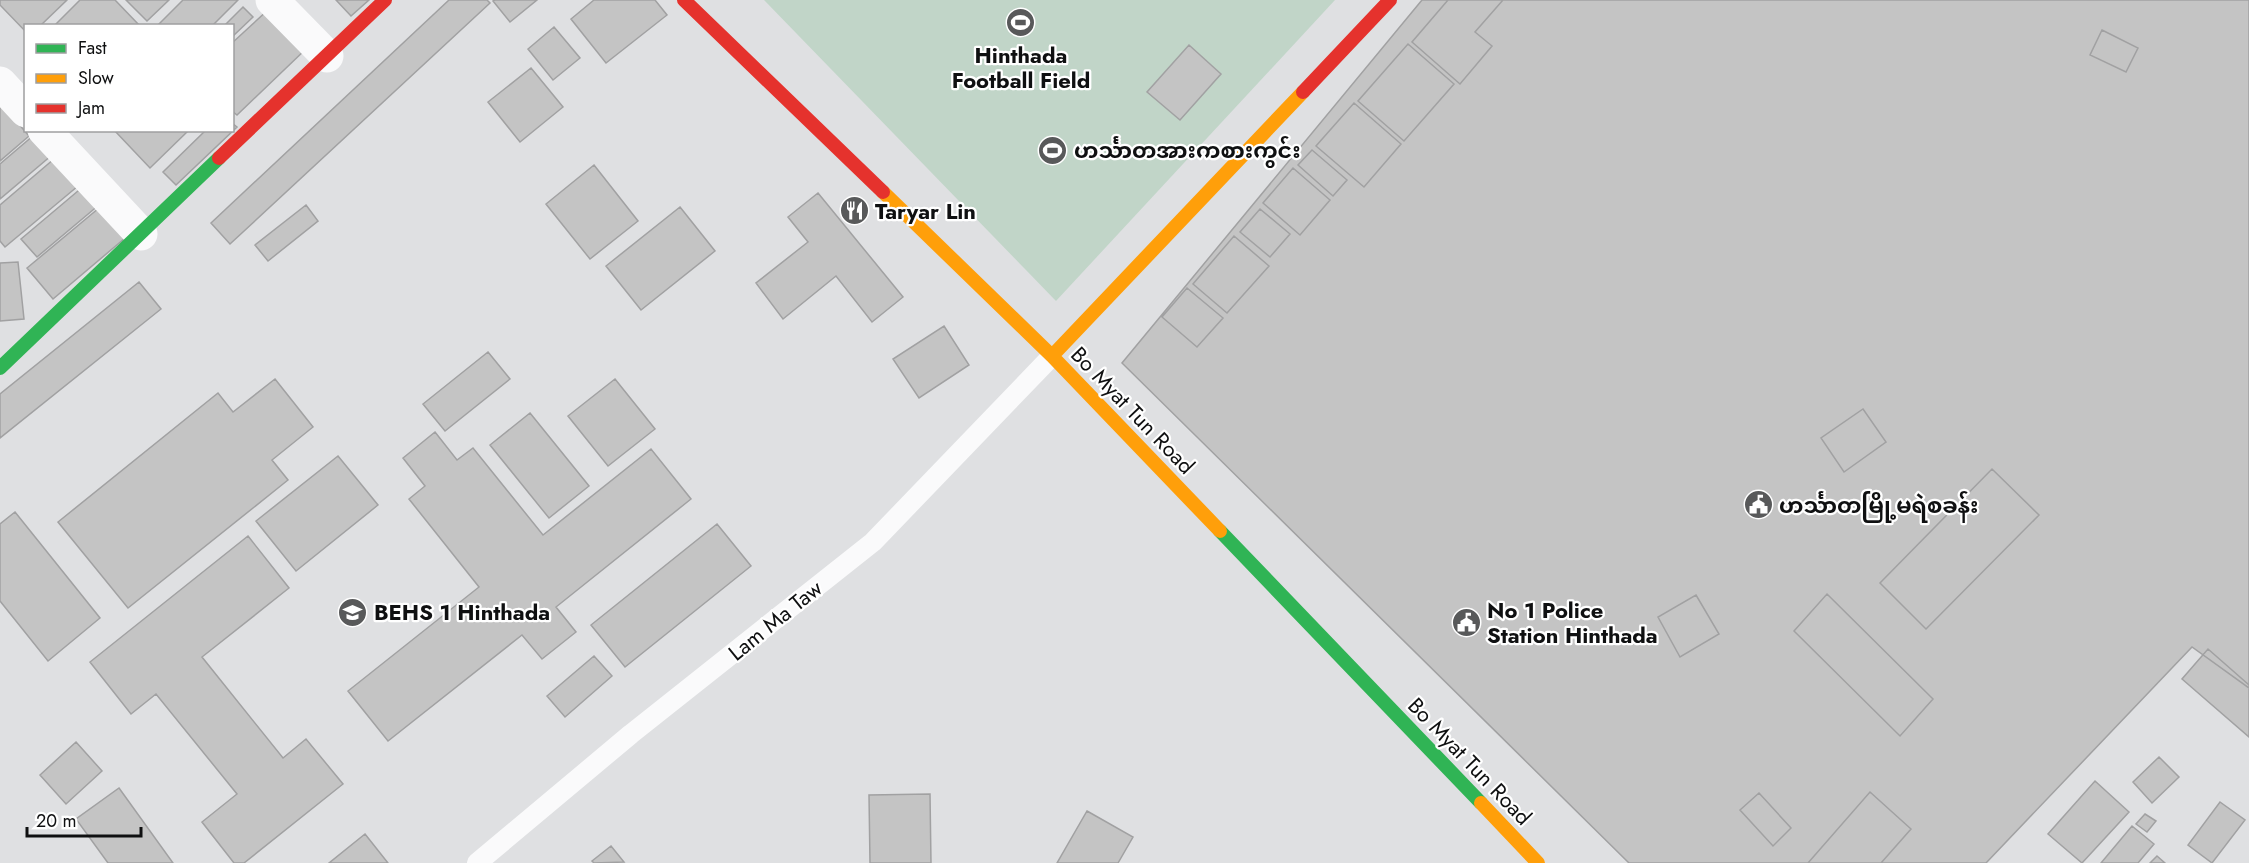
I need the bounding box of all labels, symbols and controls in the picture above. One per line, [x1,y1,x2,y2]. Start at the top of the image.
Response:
sports icon: Hinthada Football Field [1005,7,1037,39]
legend [24,24,234,132]
text: Fast [78,35,107,61]
place label: Hinthada Football Field [952,39,1090,96]
text: Slow [78,65,115,91]
text: Jam [76,95,105,121]
sports icon: ဟင်္သာတအားကစားကွင်း [1037,134,1069,166]
place label: ဟင်္သာတအားကစားကွင်း [1074,134,1301,168]
restaurant icon: Taryar Lin [838,195,870,227]
place label: Taryar Lin [875,195,976,227]
street label: Bo Myat Tun Road [1064,339,1202,481]
public building icon: ဟင်္သာတမြို့မရဲစခန်း [1742,489,1774,521]
place label: ဟင်္သာတမြို့မရဲစခန်း [1779,489,1978,523]
street label: Lam Ma Taw [721,572,829,668]
place label: No 1 Police Station Hinthada [1487,594,1658,651]
school or university icon: BEHS 1 Hinthada [337,596,369,628]
place label: BEHS 1 Hinthada [374,596,550,628]
public building icon: No 1 Police Station Hinthada [1450,607,1482,639]
street label: Bo Myat Tun Road [1401,690,1539,832]
scale bar [27,800,141,838]
text: 20 m [36,808,76,834]

